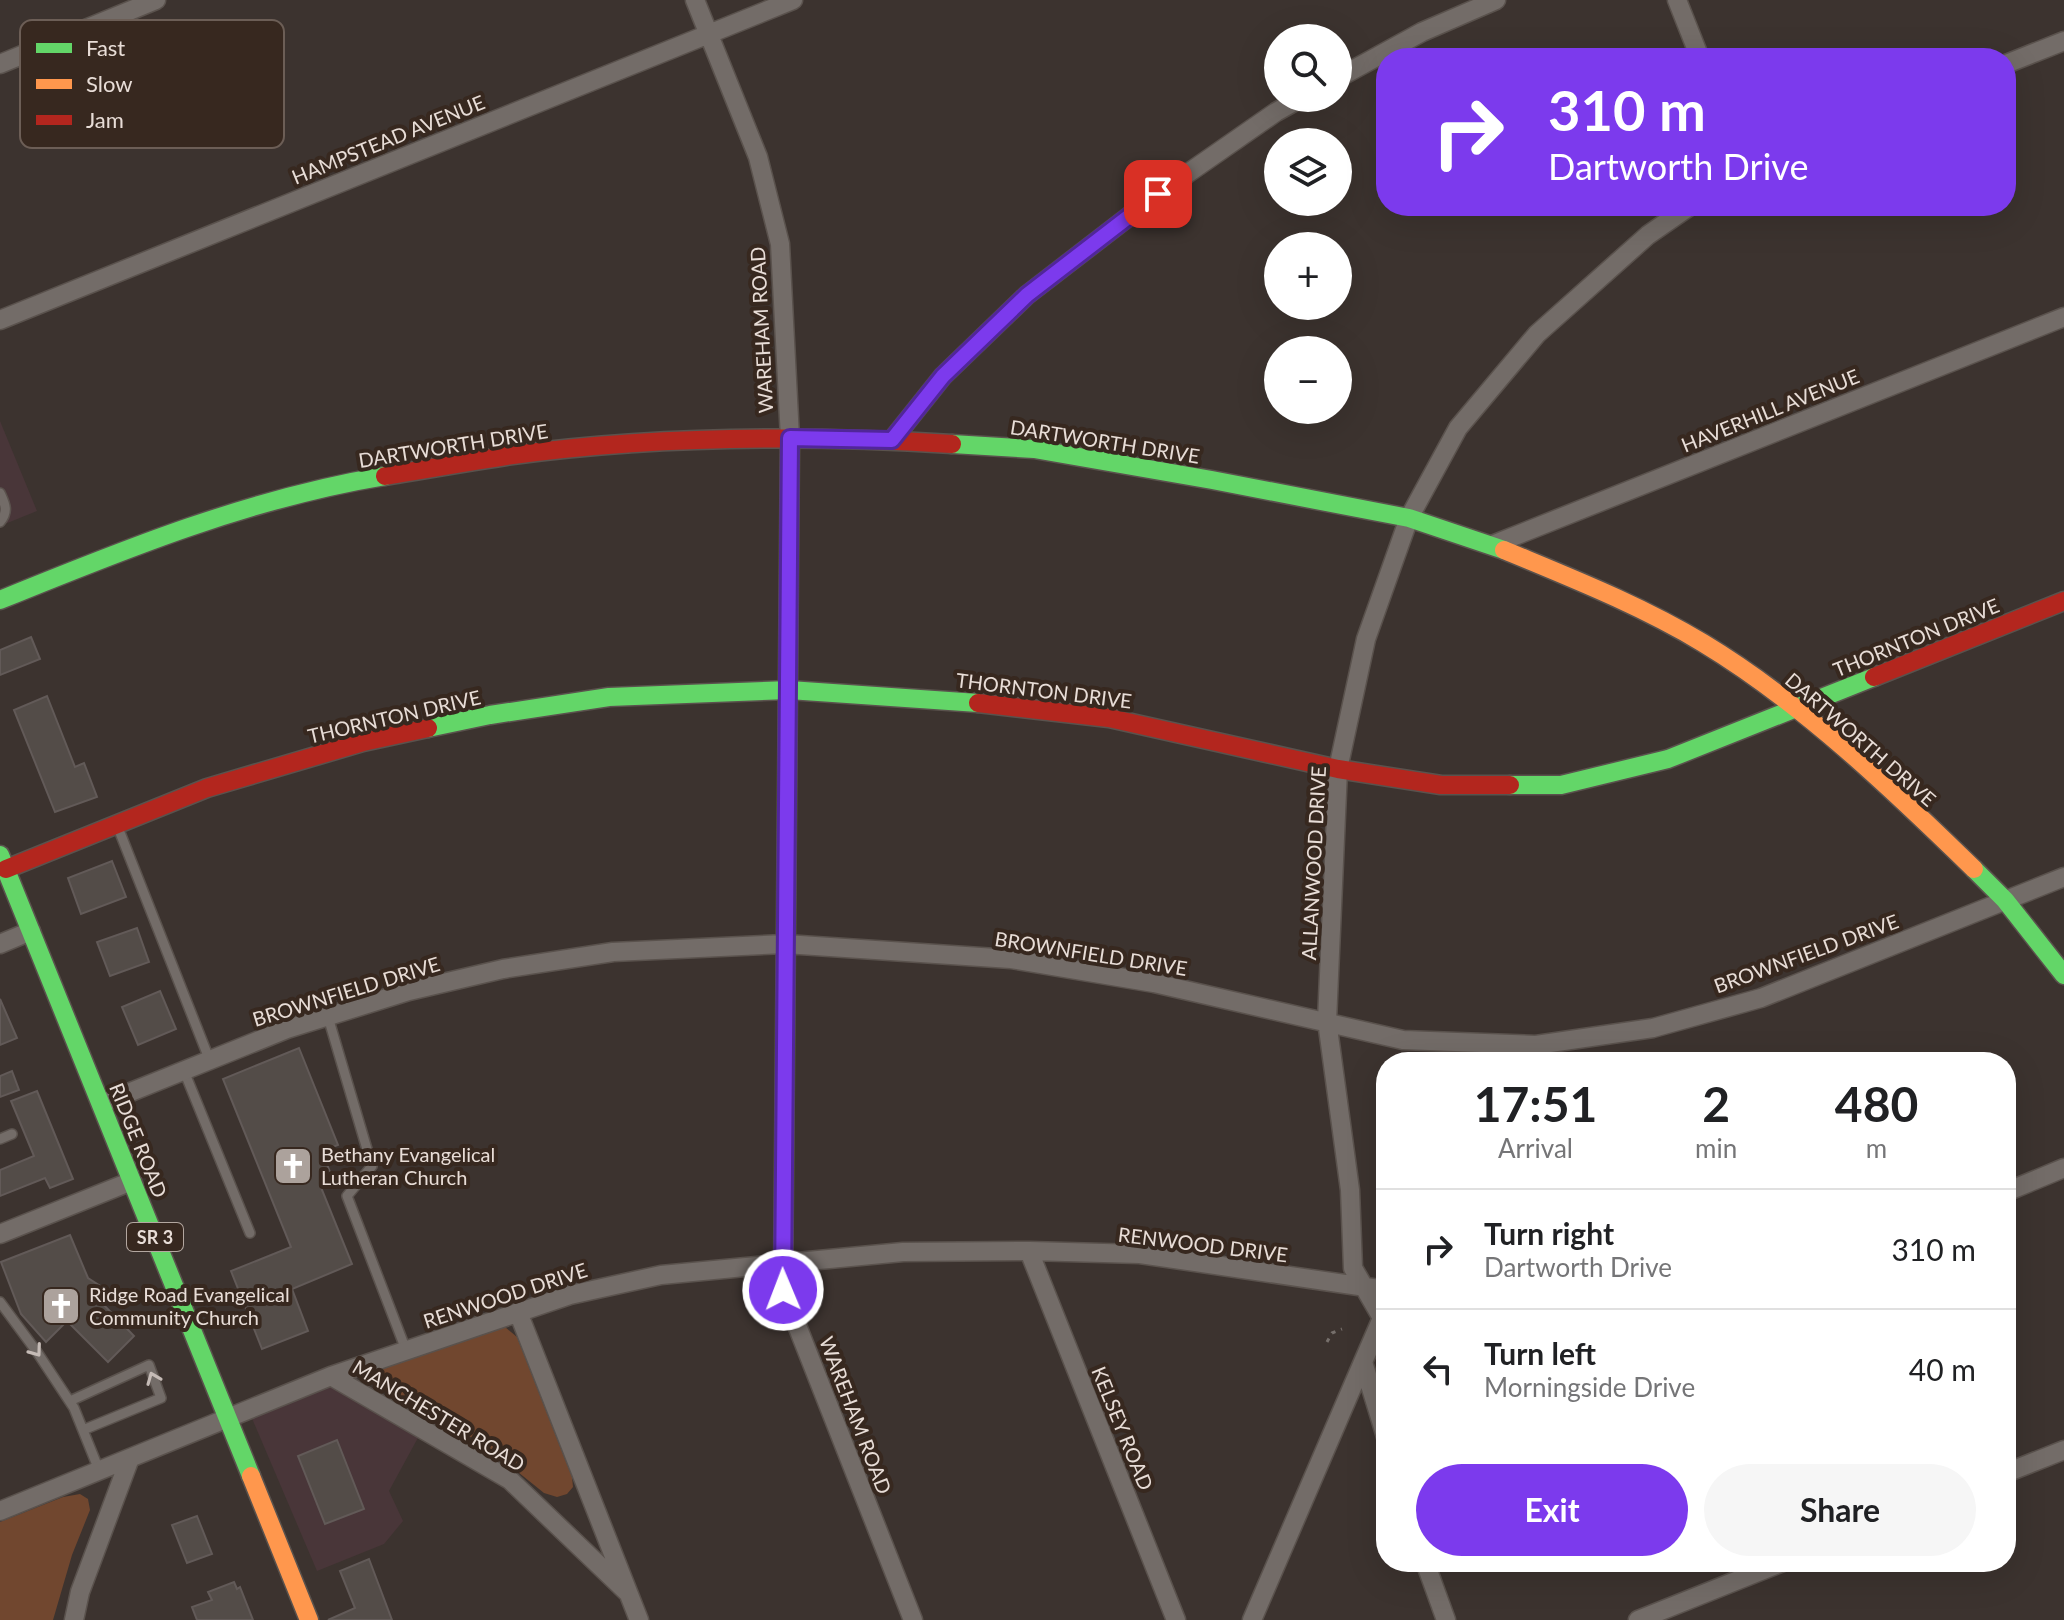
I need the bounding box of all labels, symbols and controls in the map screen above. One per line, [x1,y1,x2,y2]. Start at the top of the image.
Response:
legend [20,20,284,148]
map controls [1264,24,1352,424]
button: search [1264,24,1352,112]
text: Fast [86,34,125,61]
text: Slow [86,70,133,97]
text: 310 m [1548,76,1706,143]
icon: right [1416,80,1520,184]
street label: HAMPSTEAD AVENUE [288,89,488,189]
text: Jam [86,106,124,133]
button: layers [1264,128,1352,216]
text: Dartworth Drive [1548,144,1808,188]
pin [1124,160,1192,228]
icon: arrive [1136,172,1180,216]
button: + [1264,232,1352,320]
street label: WAREHAM ROAD [745,246,777,414]
button: − [1264,336,1352,424]
street label: HAVERHILL AVENUE [1678,363,1862,457]
street label: DARTWORTH DRIVE [1009,414,1201,468]
street label: DARTWORTH DRIVE [357,418,549,472]
street label: THORNTON DRIVE [1829,593,2003,681]
street label: THORNTON DRIVE [955,667,1133,713]
street label: DARTWORTH DRIVE [1781,667,1941,811]
street label: THORNTON DRIVE [305,684,483,748]
street label: ALLANWOOD DRIVE [1296,765,1330,961]
street label: BROWNFIELD DRIVE [1710,908,1902,998]
street label: BROWNFIELD DRIVE [993,926,1189,980]
street label: BROWNFIELD DRIVE [249,951,443,1031]
text: 17:51 [1474,1075,1597,1132]
text: 2 [1702,1075,1730,1132]
text: 480 [1835,1075,1918,1132]
street label: RIDGE ROAD [105,1079,173,1201]
text: Arrival [1498,1132,1573,1164]
text: min [1695,1132,1737,1164]
text: m [1866,1132,1887,1164]
place label: Bethany Evangelical Lutheran Church [321,1142,495,1189]
church icon: Bethany Evangelical Lutheran Church [272,1145,314,1187]
text: Turn right [1484,1215,1614,1251]
street label: RENWOOD DRIVE [1117,1222,1289,1266]
road number: SR 3 [127,1223,183,1251]
icon: right [1416,1227,1460,1271]
text: 310 m [1891,1231,1976,1267]
position arrow [741,1248,825,1332]
text: Dartworth Drive [1484,1251,1672,1283]
street label: RENWOOD DRIVE [420,1257,590,1333]
place label: Ridge Road Evangelical Community Church [89,1282,290,1329]
church icon: Ridge Road Evangelical Community Church [40,1285,82,1327]
street label: WAREHAM ROAD [815,1333,897,1497]
text: Turn left [1484,1335,1596,1371]
one-way arrow [26,1342,41,1356]
icon: left [1416,1347,1460,1391]
text: 40 m [1909,1351,1976,1387]
street label: MANCHESTER ROAD [349,1354,529,1476]
street label: KELSEY ROAD [1087,1363,1159,1493]
text: Morningside Drive [1484,1371,1695,1403]
one-way arrow [146,1372,163,1386]
button: Exit [1416,1464,1688,1556]
button: Share [1704,1464,1976,1556]

